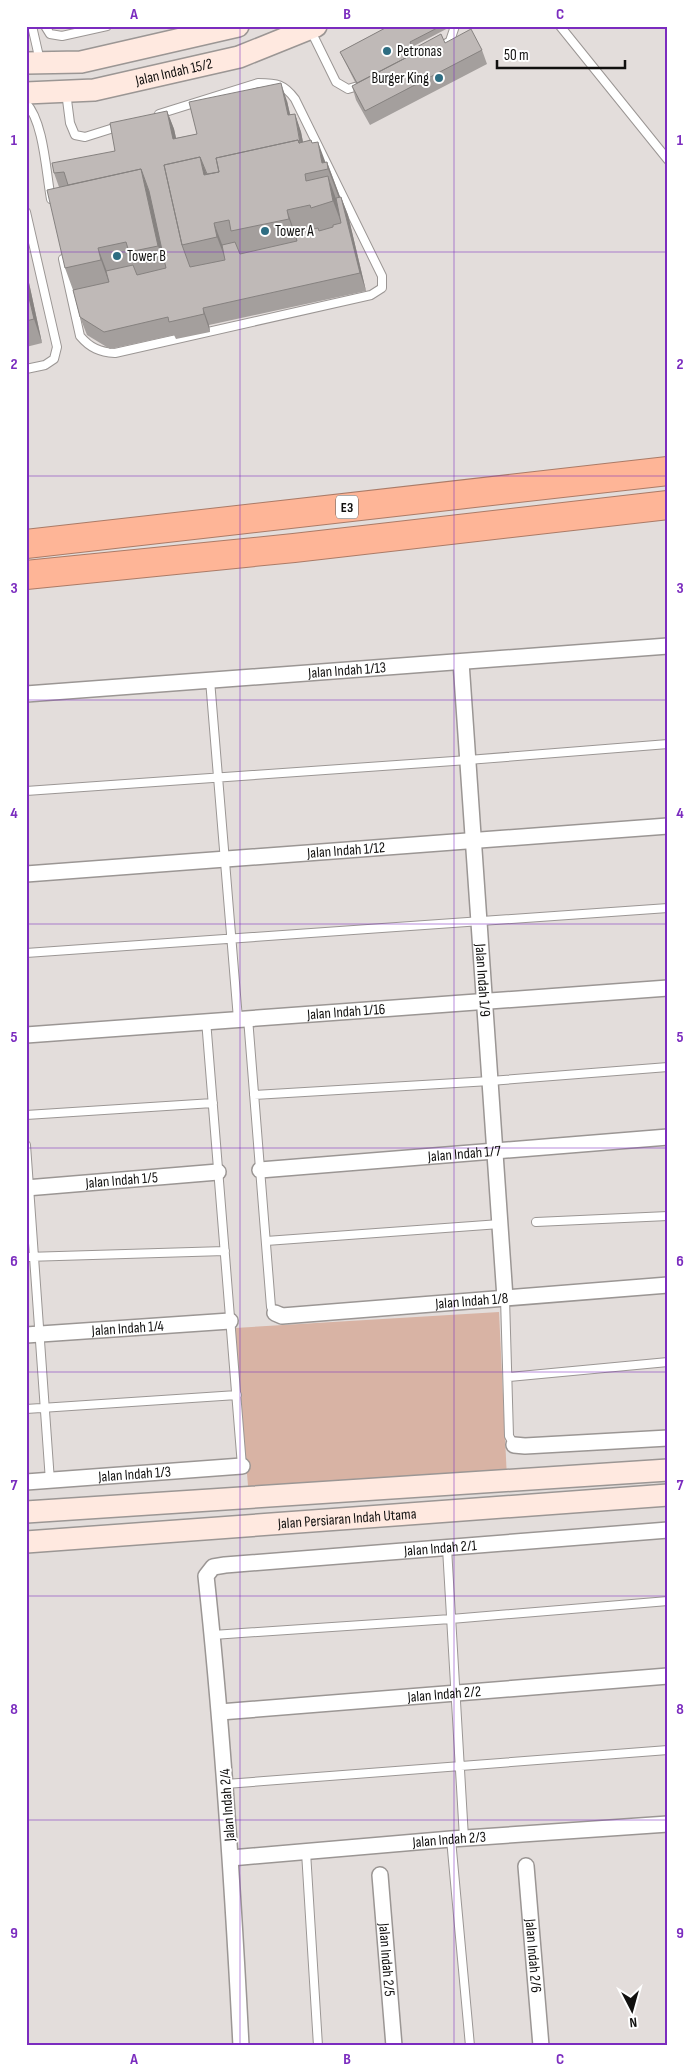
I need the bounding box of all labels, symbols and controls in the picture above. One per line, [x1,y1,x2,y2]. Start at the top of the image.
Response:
text: A [129,5,138,24]
text: B [343,5,351,24]
text: C [556,5,564,24]
scale bar [497,38,624,70]
place label: Petronas [397,42,442,61]
marker: Petronas [381,45,393,57]
text: 50 m [504,46,529,65]
street label: Jalan Indah 15/2 [133,54,214,90]
place label: Burger King [371,69,429,88]
marker: Burger King [433,72,445,84]
text: 1 [11,131,18,150]
text: 1 [677,131,684,150]
place label: Tower A [275,222,314,241]
marker: Tower A [259,225,271,237]
place label: Tower B [127,247,166,266]
marker: Tower B [111,250,123,262]
text: 2 [10,355,18,374]
text: 2 [676,355,684,374]
road number: E3 [336,496,358,518]
text: 3 [10,579,18,598]
text: 3 [676,579,684,598]
street label: Jalan Indah 1/13 [307,658,387,683]
text: 4 [10,804,18,823]
text: 4 [676,804,684,823]
street label: Jalan Indah 1/12 [306,838,386,863]
street label: Jalan Indah 1/9 [470,942,495,1017]
street label: Jalan Indah 1/16 [305,1000,386,1024]
text: 5 [10,1028,18,1047]
text: 5 [676,1028,684,1047]
street label: Jalan Indah 1/7 [426,1142,502,1166]
street label: Jalan Indah 1/5 [84,1168,159,1193]
text: 6 [10,1252,18,1271]
text: 6 [676,1252,684,1271]
street label: Jalan Indah 1/8 [434,1289,509,1314]
street label: Jalan Indah 1/4 [90,1317,164,1341]
street label: Jalan Indah 1/3 [97,1462,172,1487]
text: 7 [11,1476,18,1495]
text: 7 [677,1476,684,1495]
street label: Jalan Persiaran Indah Utama [276,1504,417,1534]
street label: Jalan Indah 2/1 [402,1536,478,1561]
street label: Jalan Indah 2/2 [406,1682,482,1707]
text: 8 [10,1700,18,1719]
text: 8 [676,1700,684,1719]
street label: Jalan Indah 2/4 [215,1768,240,1843]
street label: Jalan Indah 2/3 [411,1828,487,1852]
street label: Jalan Indah 2/6 [520,1917,546,1993]
street label: Jalan Indah 2/5 [374,1921,399,1997]
text: 9 [10,1924,18,1943]
text: 9 [676,1924,684,1943]
north arrow [606,1984,656,2034]
text: N [629,2014,638,2031]
text: A [129,2050,138,2069]
text: B [343,2050,351,2069]
text: C [556,2050,564,2069]

